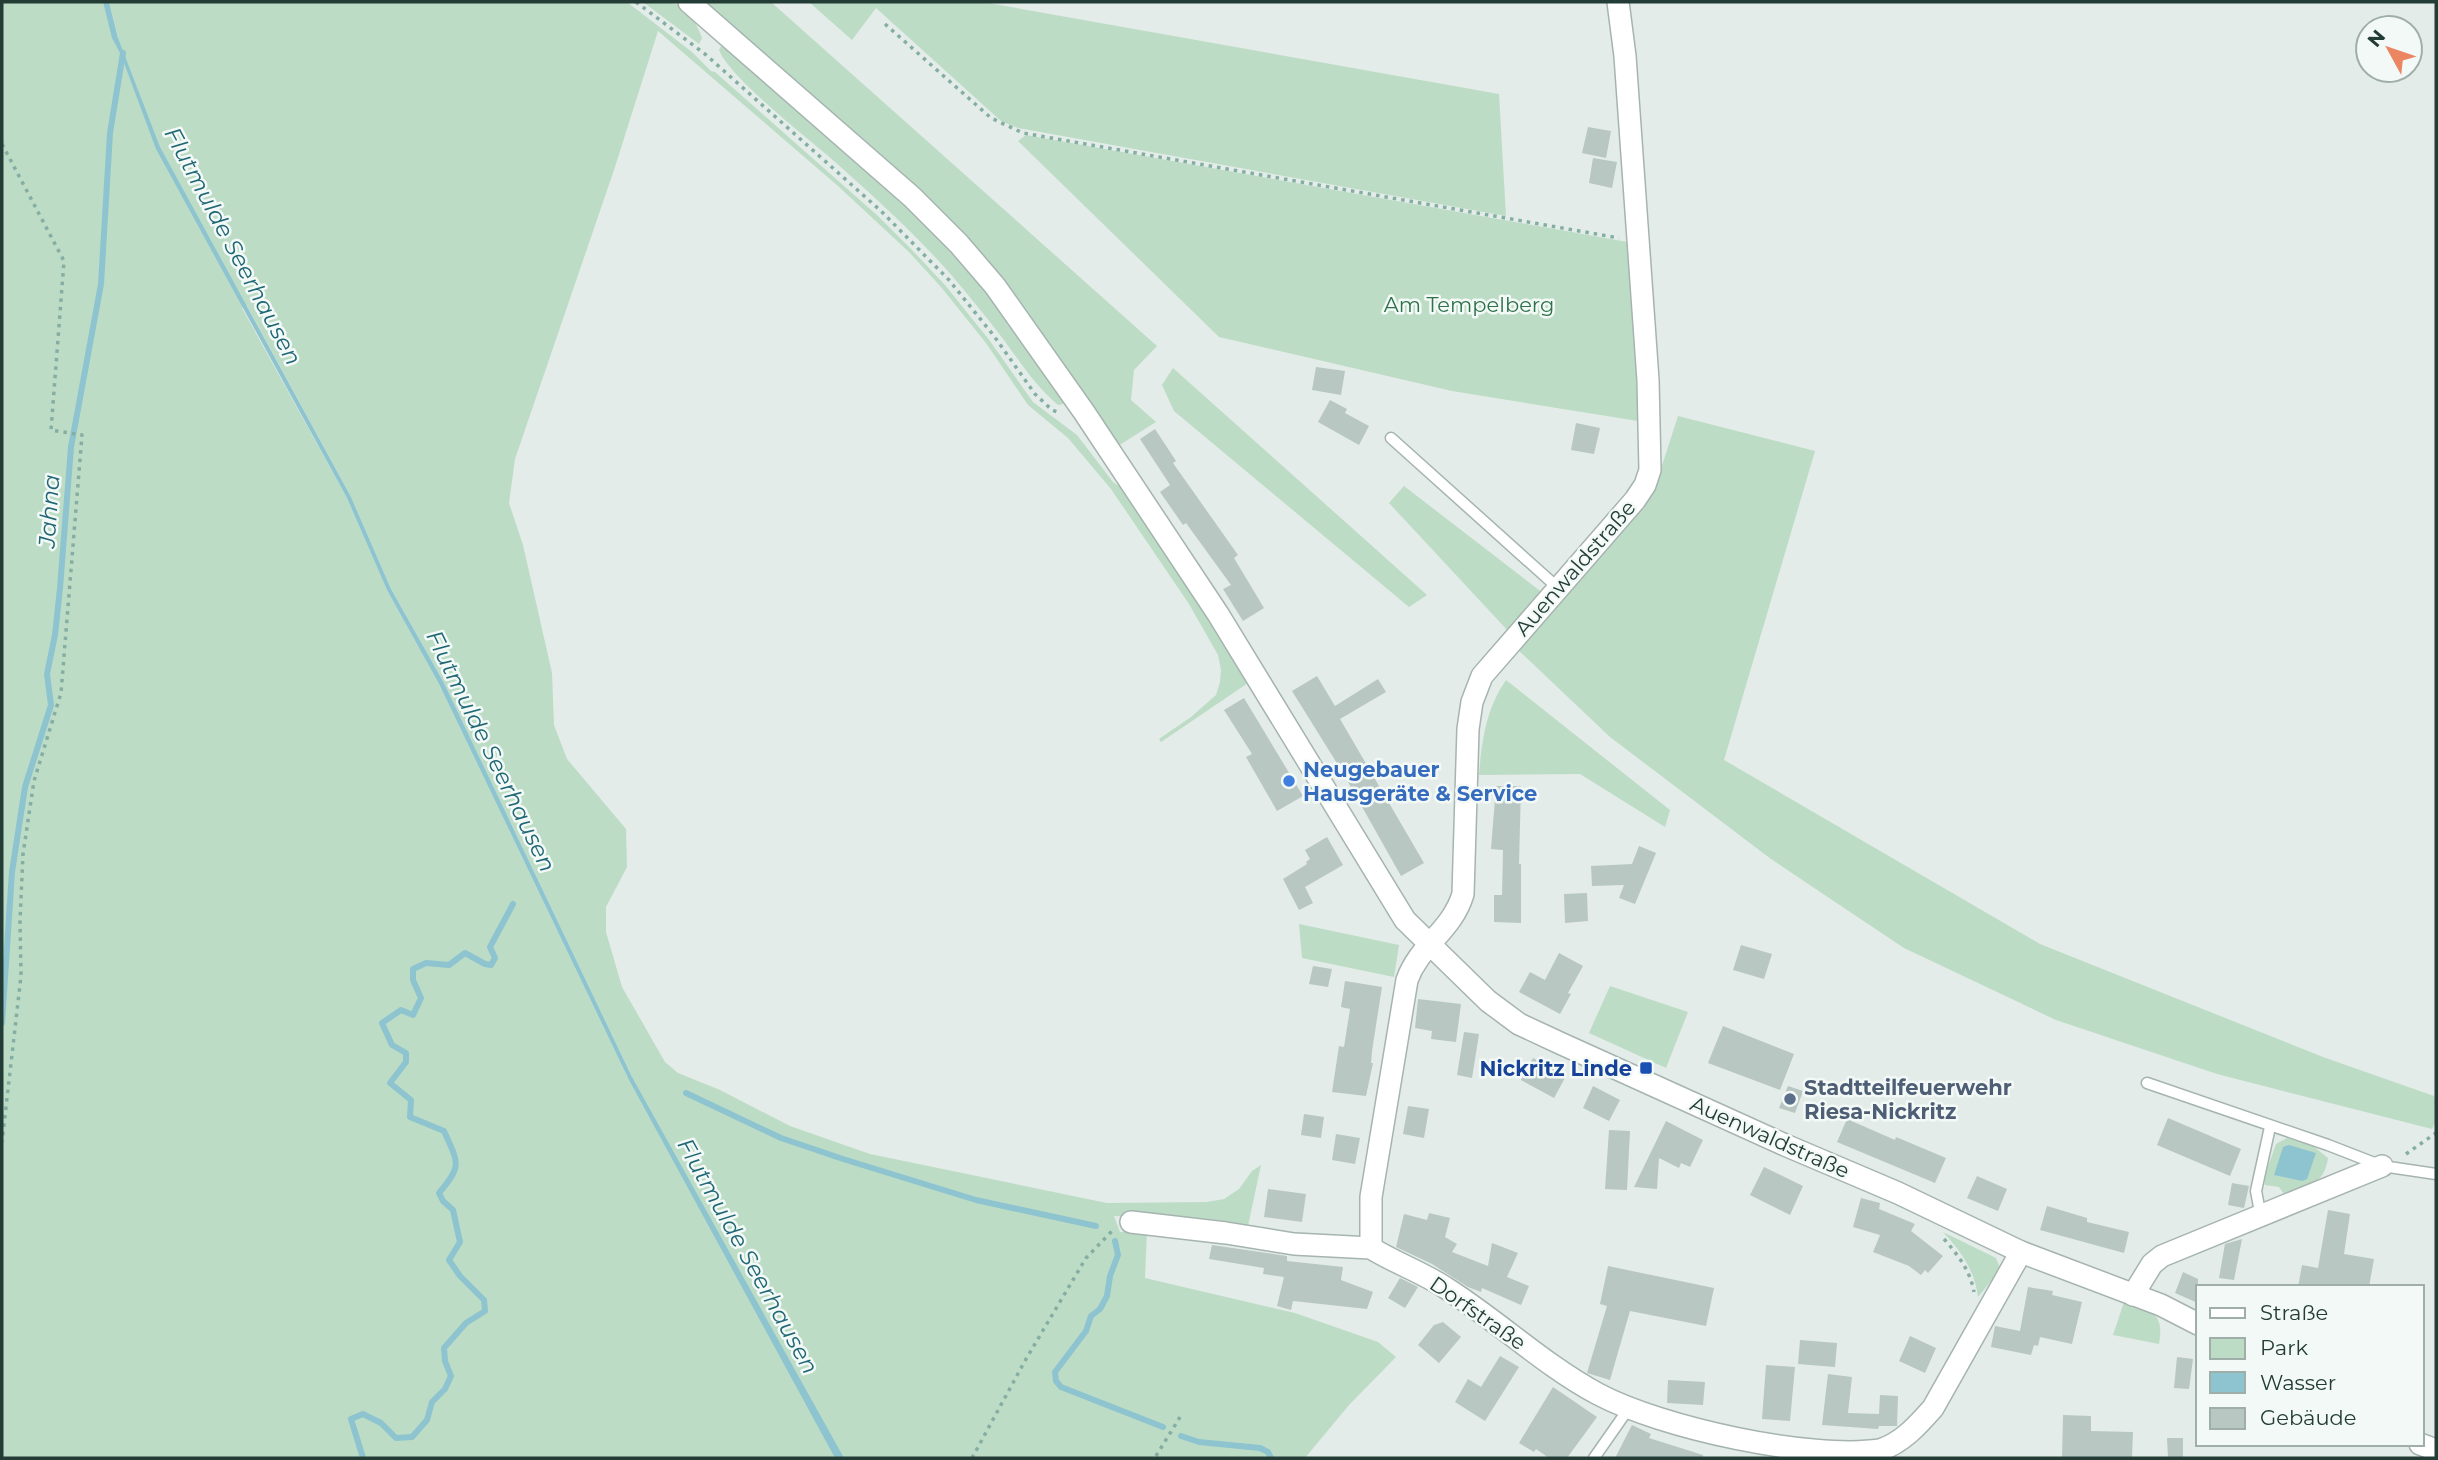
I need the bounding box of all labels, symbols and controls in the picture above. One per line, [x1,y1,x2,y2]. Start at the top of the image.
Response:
north arrow [2354,14,2424,84]
text: N [2363,25,2390,52]
water label: Flutmulde Seerhausen [158,122,308,370]
park label: Am Tempelberg [1384,292,1554,317]
water label: Jahna [32,473,66,550]
street label: Auenwaldstraße [1509,495,1641,641]
water label: Flutmulde Seerhausen [420,626,562,876]
place label: Neugebauer Hausgeräte & Service [1303,757,1537,806]
marker: Neugebauer Hausgeräte & Service [1281,773,1297,789]
place label: Nickritz Linde [1480,1056,1632,1081]
marker: Nickritz Linde [1638,1060,1654,1076]
place label: Stadtteilfeuerwehr Riesa-Nickritz [1804,1075,2012,1124]
street label: Auenwaldstraße [1687,1091,1853,1183]
marker: Stadtteilfeuerwehr Riesa-Nickritz [1782,1091,1798,1107]
water label: Flutmulde Seerhausen [671,1133,825,1379]
street label: Dorfstraße [1425,1271,1531,1355]
legend [2196,1285,2424,1446]
text: Straße [2260,1300,2328,1325]
text: Park [2260,1335,2308,1360]
text: Wasser [2260,1370,2336,1395]
text: Gebäude [2260,1405,2357,1430]

